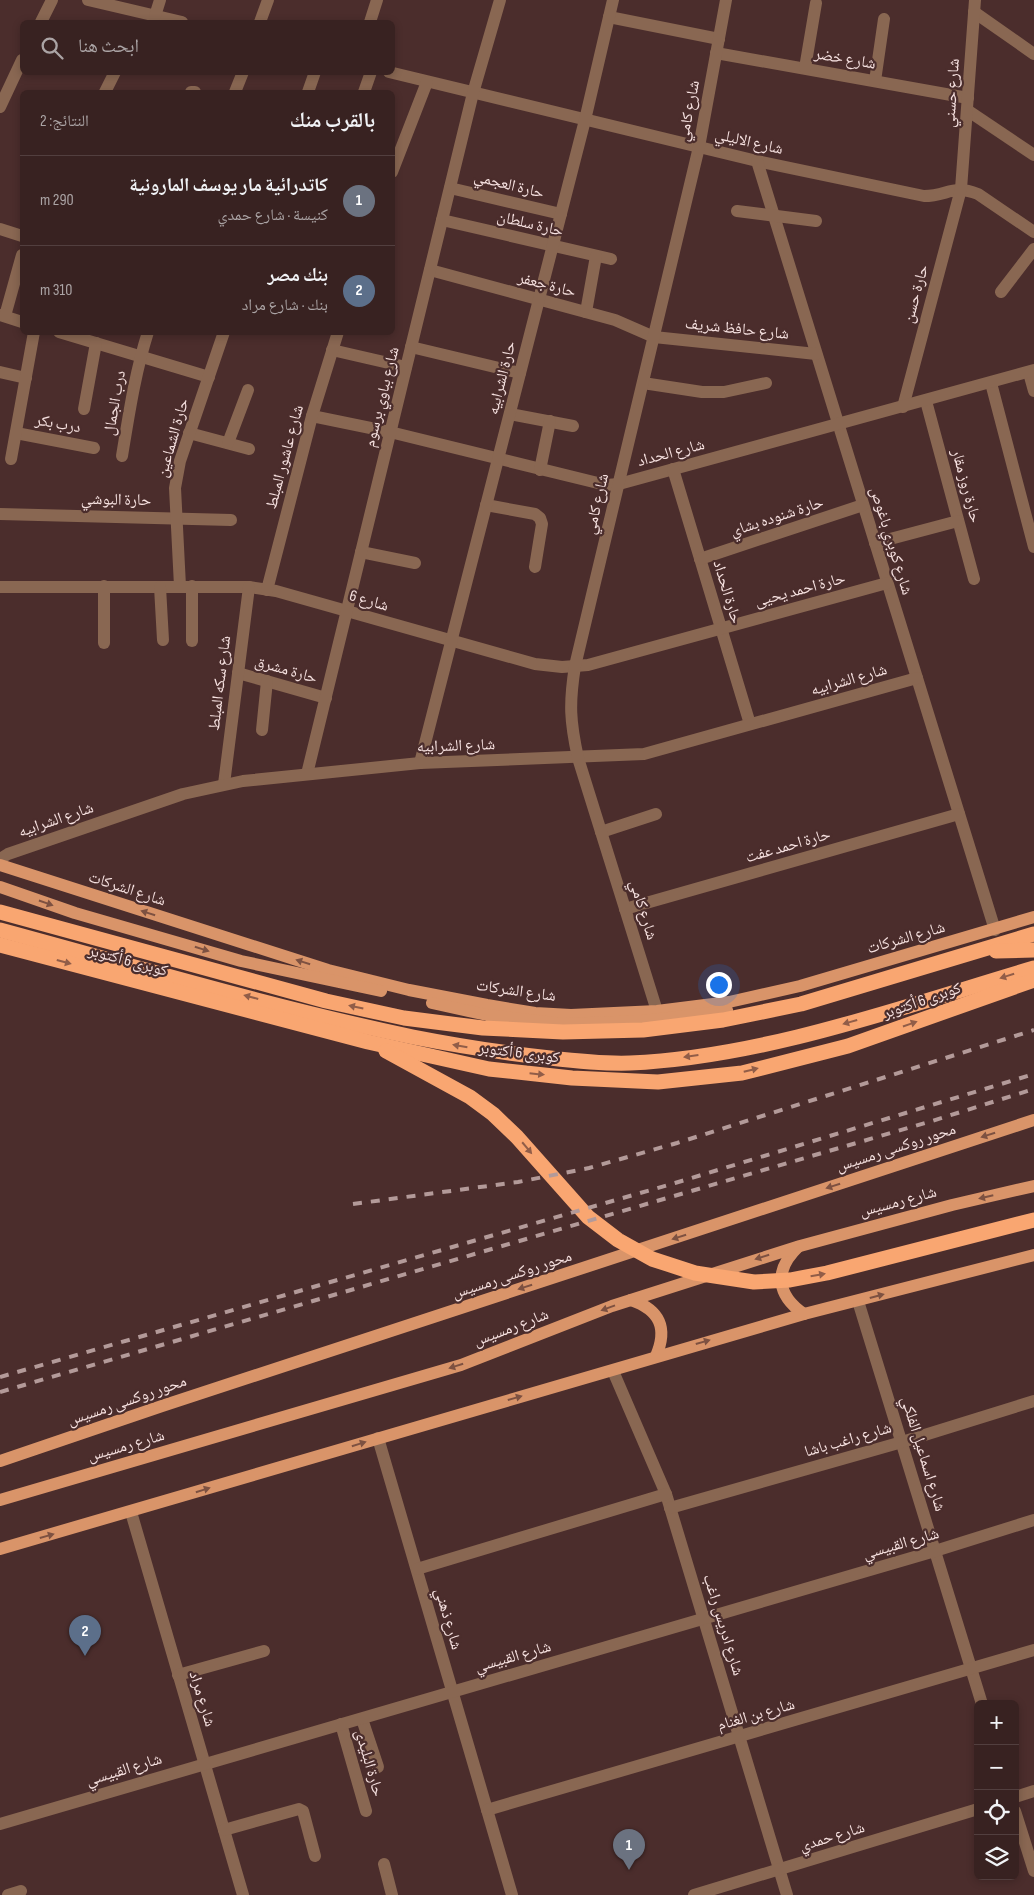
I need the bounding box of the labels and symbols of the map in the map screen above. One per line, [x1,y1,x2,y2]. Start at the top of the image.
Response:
street label: شارع خضر [812,44,877,74]
street label: شارع حسني [940,58,966,128]
street label: شارع كامي [674,79,706,144]
street label: شارع الاليلي [713,125,785,161]
street label: حارة العجمي [471,167,546,205]
street label: حارة سلطان [495,207,565,241]
street label: حارة حسن [899,263,933,325]
street label: حارة جعفر [515,268,578,302]
street label: شارع حافظ شريف [684,314,790,344]
street label: حارة الشرابيه [484,339,520,417]
street label: شارع بباوي برسوم [360,345,406,450]
street label: درب الجمال [100,369,130,437]
street label: حارة الشماعين [153,396,193,480]
street label: شارع عاشور المبلط [262,403,308,511]
street label: درب بكر [33,410,82,437]
street label: شارع الحداد [635,435,707,471]
street label: حارة روز مقار [947,446,985,525]
street label: شارع كامي [581,472,615,537]
street label: شارع كوبري باغوص [864,485,916,598]
street label: حارة البوشي [81,490,151,512]
street label: حارة شنوده بشاي [728,493,827,543]
street label: حارة الحداد [708,558,746,626]
street label: حارة احمد يحيى [753,569,847,611]
street label: شارع 6 [347,586,391,616]
street label: شارع سكه المبلط [205,634,235,732]
street label: حارة مشرق [253,652,319,688]
street label: شارع الشرابيه [809,660,889,700]
street label: شارع الشرابيه [416,735,496,757]
street label: شارع الشرابيه [16,798,96,842]
street label: حارة احمد عفت [743,825,833,867]
street label: شارع الشركات [86,868,168,910]
street label: شارع كامي [623,878,661,943]
one-way arrow [39,899,54,907]
one-way arrow [141,908,156,916]
street label: شارع الشركات [865,918,947,958]
street label: كوبرى 6 أكتوبر [85,940,170,981]
one-way arrow [195,946,210,954]
one-way arrow [57,958,72,966]
one-way arrow [296,958,311,965]
your location [706,972,732,998]
one-way arrow [1000,972,1015,980]
street label: شارع الشركات [475,976,557,1006]
street label: كوبرى 6 أكتوبر [879,978,964,1024]
one-way arrow [243,993,258,1001]
one-way arrow [348,1003,364,1011]
one-way arrow [842,1018,857,1026]
one-way arrow [903,1020,918,1028]
street label: كوبرى 6 أكتوبر [476,1038,561,1067]
one-way arrow [452,1042,468,1050]
one-way arrow [683,1053,699,1061]
one-way arrow [744,1066,759,1074]
one-way arrow [530,1070,546,1078]
street label: محور روكسى رمسيس [834,1120,958,1176]
one-way arrow [980,1132,995,1139]
one-way arrow [521,1142,532,1154]
one-way arrow [826,1183,841,1190]
street label: شارع رمسيس [857,1183,939,1221]
one-way arrow [979,1193,994,1201]
one-way arrow [671,1233,686,1241]
street label: محور روكسى رمسيس [450,1247,574,1303]
one-way arrow [754,1254,769,1262]
one-way arrow [810,1271,825,1279]
one-way arrow [517,1284,532,1292]
one-way arrow [869,1292,884,1300]
street label: شارع رمسيس [471,1305,551,1351]
one-way arrow [600,1305,615,1312]
one-way arrow [695,1338,710,1346]
one-way arrow [448,1362,463,1370]
street label: محور روكسى رمسيس [65,1372,189,1430]
one-way arrow [507,1394,522,1402]
street label: شارع اسماعيل الفلكي [894,1394,950,1514]
street label: شارع راغب باشا [802,1419,894,1461]
street label: شارع رمسيس [85,1426,167,1466]
one-way arrow [351,1440,366,1448]
one-way arrow [196,1486,211,1494]
street label: شارع القبيسي [861,1524,942,1566]
one-way arrow [39,1531,54,1539]
street label: شارع ادريس راغب [699,1572,747,1678]
street label: شارع ذهني [428,1586,466,1653]
pin: 2 [69,1615,101,1656]
street label: شارع القبيسي [473,1637,554,1679]
street label: شارع مراد [185,1669,219,1729]
street label: شارع بن الغنام [715,1695,797,1735]
street label: حارة البليدى [350,1727,388,1799]
street label: شارع القبيسي [84,1749,165,1793]
street label: شارع حمدي [797,1818,868,1858]
pin: 1 [613,1829,645,1870]

